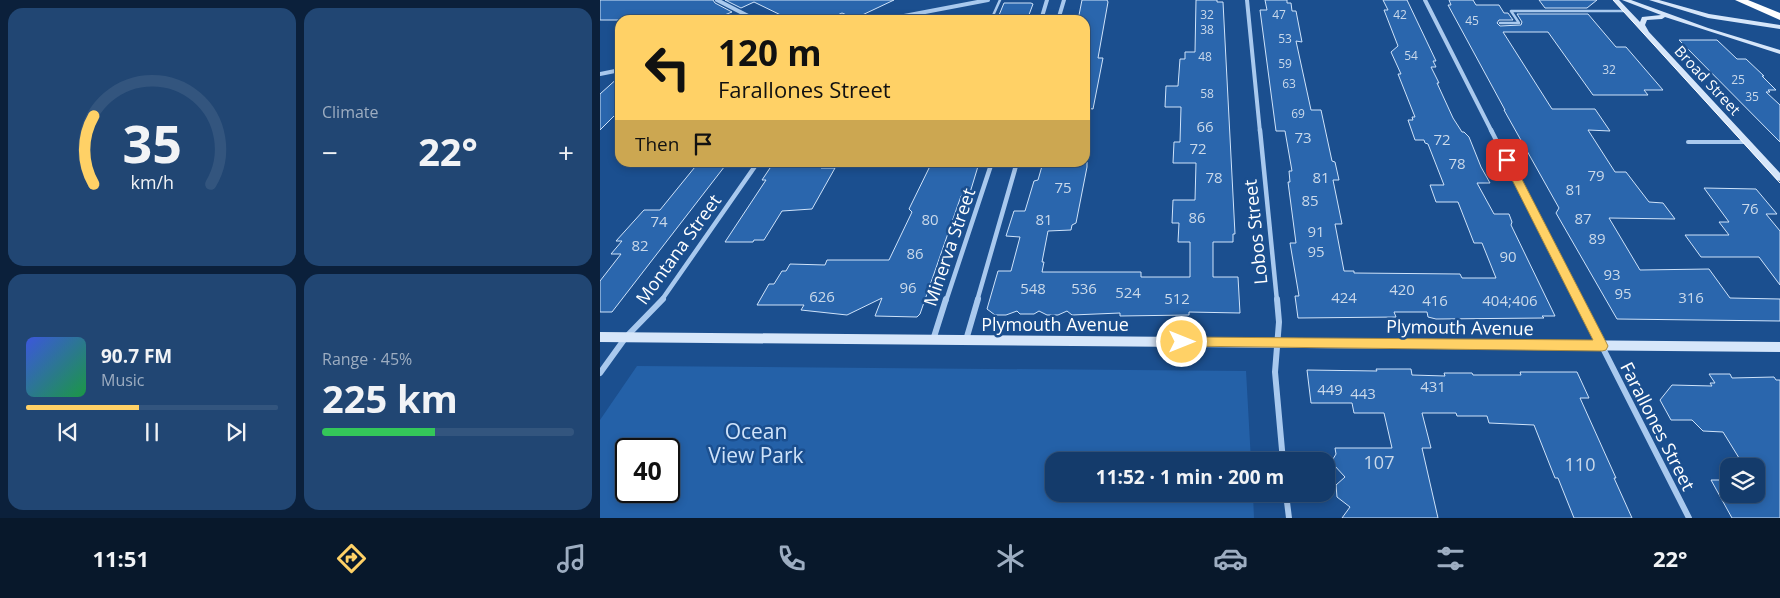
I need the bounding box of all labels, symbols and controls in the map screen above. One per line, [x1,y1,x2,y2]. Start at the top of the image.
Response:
house number: 32 [1200,6,1214,23]
house number: 47 [1272,6,1286,23]
house number: 42 [1393,6,1407,23]
house number: 45 [1465,12,1479,29]
house number: 38 [1200,21,1214,38]
text: 120 m [718,29,822,76]
house number: 53 [1278,30,1292,47]
icon: left [635,35,700,100]
street label: Broad Street [1671,41,1745,119]
house number: 54 [1404,47,1418,64]
house number: 48 [1198,48,1212,65]
house number: 59 [1278,55,1292,72]
house number: 32 [1602,61,1616,78]
house number: 25 [1731,71,1745,88]
text: Farallones Street [718,74,891,104]
house number: 63 [1282,75,1296,92]
house number: 58 [1200,85,1214,102]
house number: 35 [1745,88,1759,105]
text: Climate [322,101,379,123]
house number: 69 [1291,105,1305,122]
text: 35 [122,107,182,178]
house number: 66 [1196,116,1214,136]
text: 22° [418,125,478,177]
house number: 73 [1294,127,1312,147]
house number: 72 [1433,129,1451,149]
icon: arrive [689,130,717,158]
text: Then [635,131,679,157]
text: − [322,133,338,171]
text: + [558,133,574,171]
house number: 72 [1189,138,1207,158]
pin [1486,139,1528,181]
icon: arrive [1493,146,1521,174]
house number: 78 [1448,153,1466,173]
house number: 79 [1587,165,1605,185]
house number: 78 [1205,167,1223,187]
house number: 81 [1312,167,1330,187]
text: km/h [130,170,174,194]
house number: 75 [1054,177,1072,197]
street label: Lobos Street [1238,178,1272,286]
house number: 81 [1565,179,1583,199]
street label: Minerva Street [918,185,980,309]
street label: Montana Street [630,189,726,309]
house number: 85 [1301,190,1319,210]
house number: 76 [1741,198,1759,218]
house number: 86 [1188,207,1206,227]
house number: 87 [1574,208,1592,228]
house number: 80 [921,209,939,229]
house number: 81 [1035,209,1053,229]
house number: 74 [650,211,668,231]
house number: 91 [1307,221,1325,241]
house number: 89 [1588,228,1606,248]
house number: 82 [631,235,649,255]
house number: 95 [1307,241,1325,261]
house number: 86 [906,243,924,263]
house number: 90 [1499,246,1517,266]
house number: 93 [1603,264,1621,284]
house number: 96 [899,277,917,297]
house number: 548 [1020,278,1046,298]
house number: 536 [1071,278,1097,298]
house number: 420 [1389,279,1415,299]
house number: 524 [1115,282,1141,302]
house number: 95 [1614,283,1632,303]
house number: 626 [809,286,835,306]
house number: 424 [1331,287,1357,307]
house number: 316 [1678,287,1704,307]
house number: 512 [1164,288,1190,308]
house number: 416 [1422,290,1448,310]
house number: 404;406 [1482,290,1538,310]
street label: Plymouth Avenue [981,312,1129,336]
street label: Plymouth Avenue [1386,314,1534,340]
position arrow [1155,315,1207,367]
text: 90.7 FM [101,343,172,369]
text: Range · 45% [322,348,412,370]
street label: Farallones Street [1615,358,1701,494]
text: Music [101,369,145,391]
text: 225 km [322,372,458,424]
house number: 431 [1420,376,1446,396]
house number: 449 [1317,379,1343,399]
house number: 443 [1350,383,1376,403]
park label: Ocean View Park [708,417,804,469]
icon: previous [54,418,82,446]
icon: pause [138,418,166,446]
icon: next [222,418,250,446]
speed limit sign: 40 [615,438,680,503]
house number: 107 [1364,450,1394,474]
house number: 110 [1565,452,1595,476]
map controls [1720,458,1765,503]
button: layers [1720,458,1765,503]
text: 11:52 · 1 min · 200 m [1096,464,1284,490]
icon: directions [334,541,369,576]
icon: music [554,541,589,576]
icon: phone [774,541,809,576]
icon: climate [993,541,1028,576]
icon: car [1213,541,1248,576]
icon: filters [1433,541,1468,576]
text: 11:51 [92,543,149,573]
text: 22° [1653,543,1688,573]

